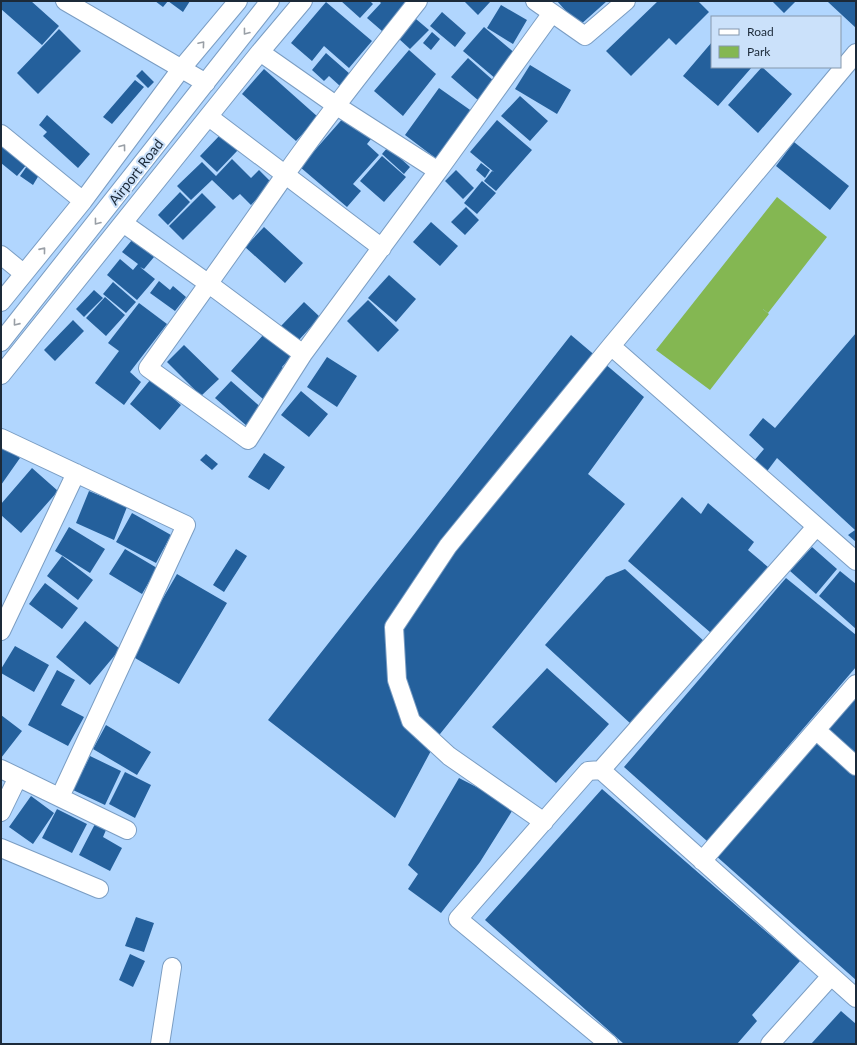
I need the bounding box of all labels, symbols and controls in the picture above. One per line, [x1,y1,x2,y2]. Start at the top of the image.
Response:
legend [711,16,841,68]
text: Road [747,24,774,39]
one-way arrow [244,27,251,34]
one-way arrow [197,41,204,49]
text: Park [747,44,771,59]
street label: Airport Road [105,136,166,208]
one-way arrow [118,145,125,152]
one-way arrow [94,217,101,224]
one-way arrow [38,247,45,254]
one-way arrow [13,319,20,326]

